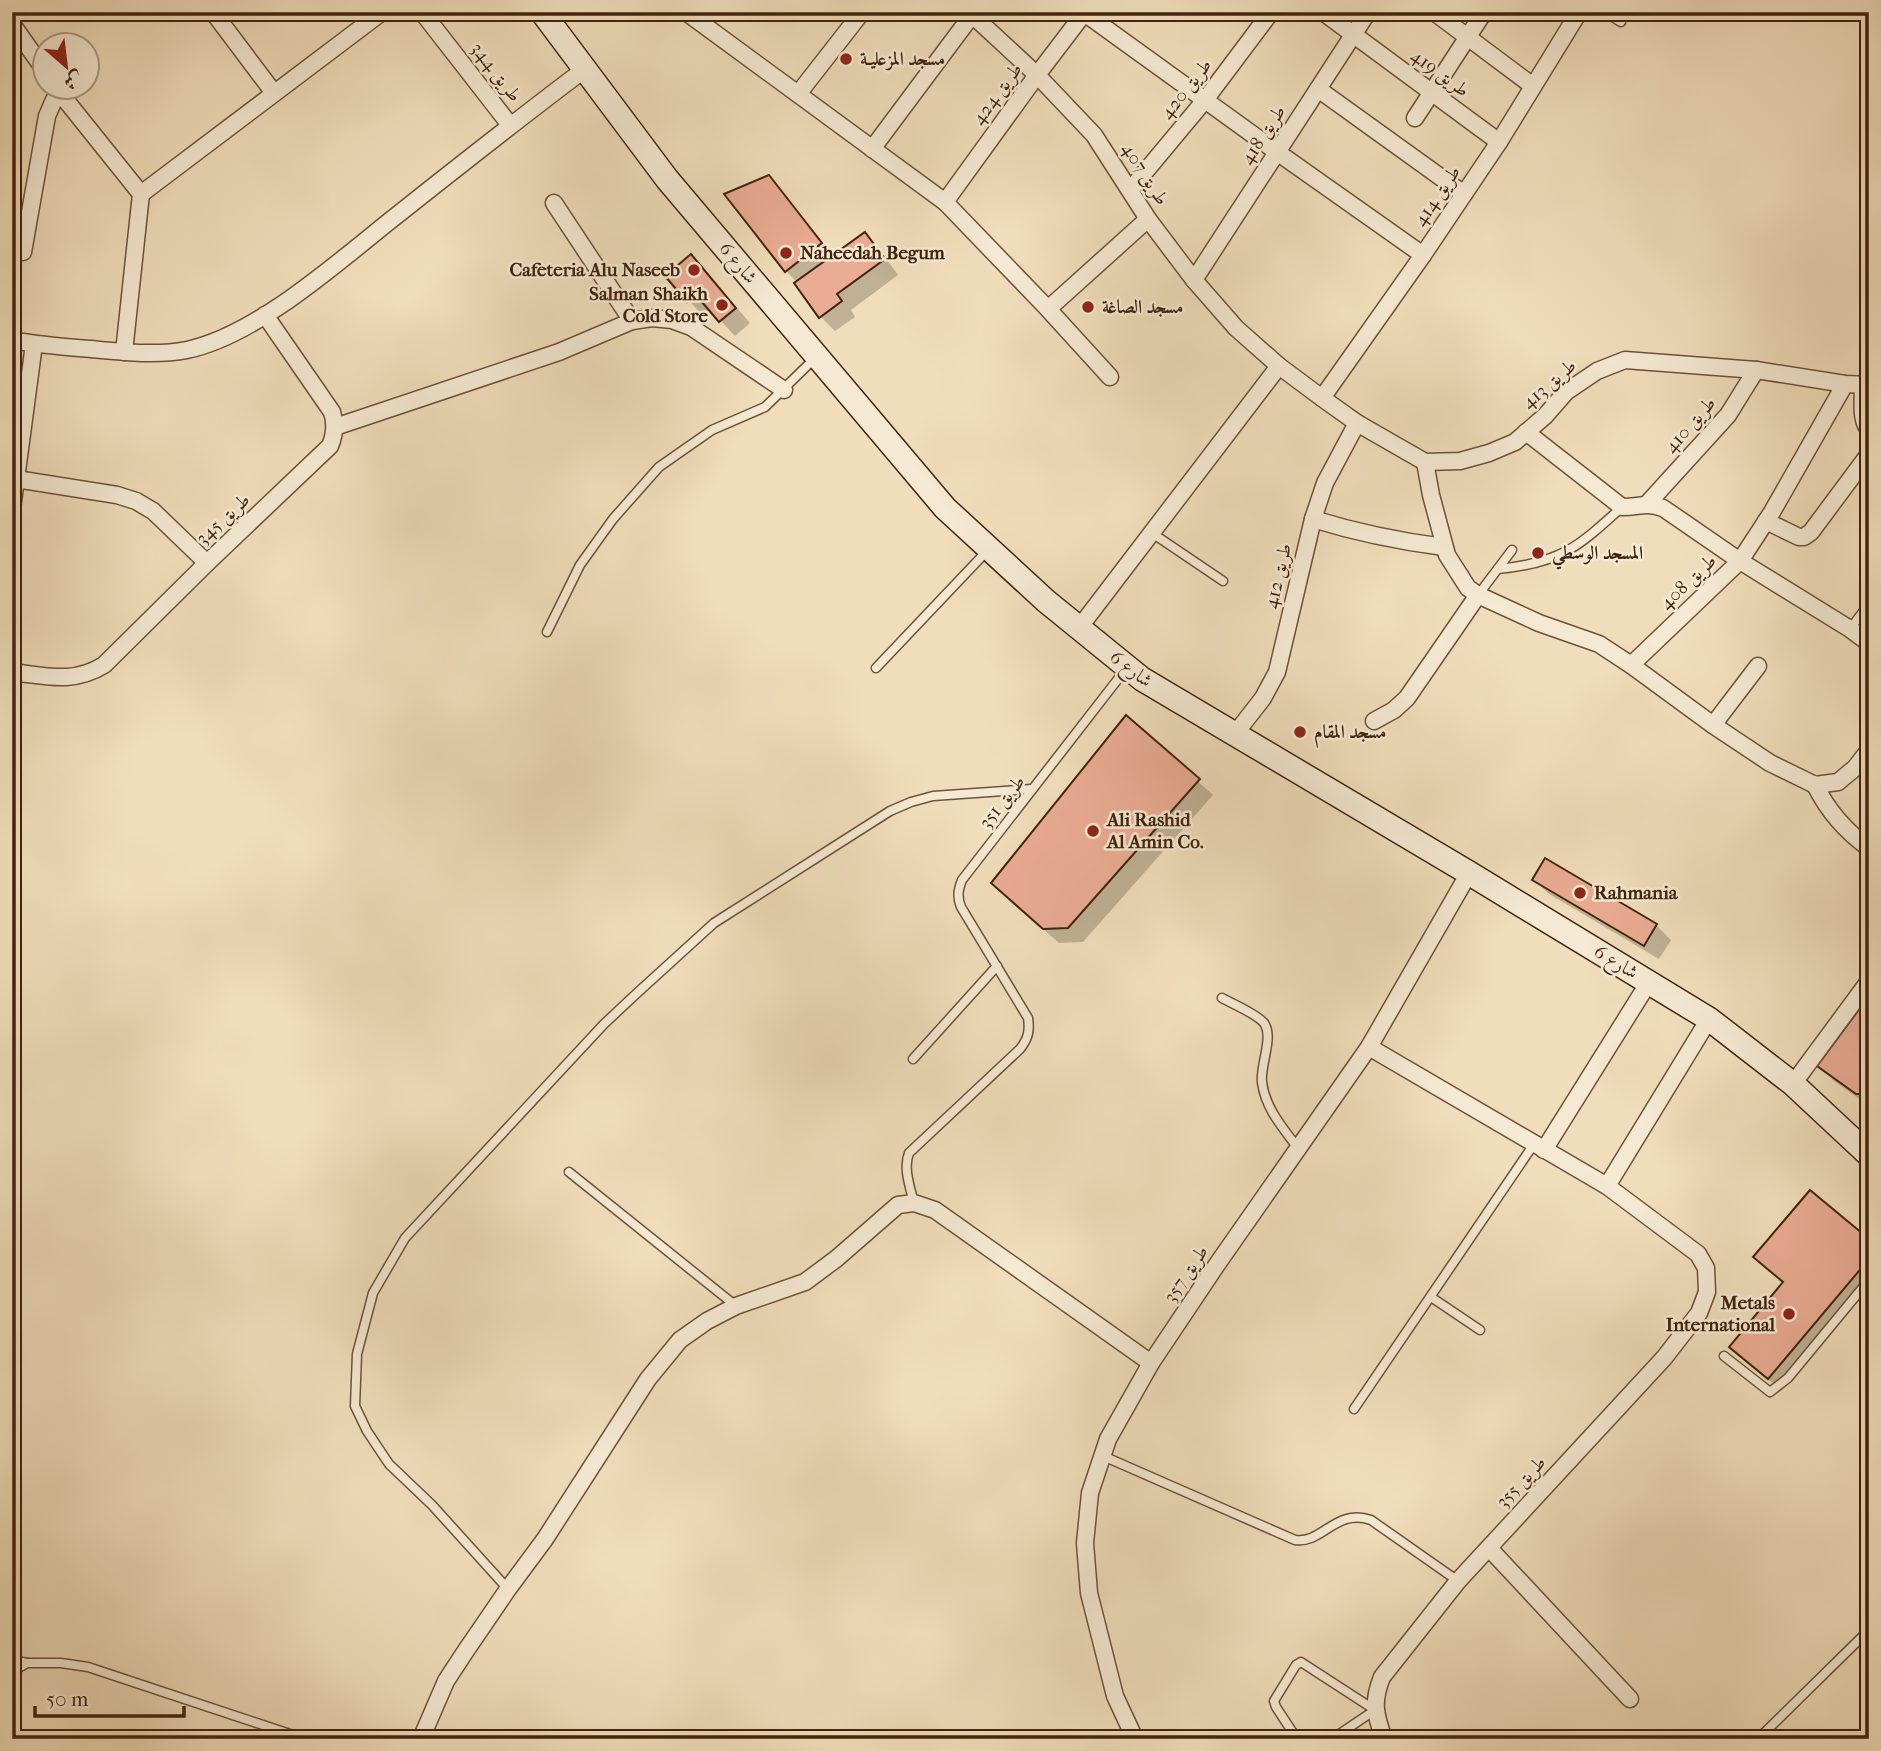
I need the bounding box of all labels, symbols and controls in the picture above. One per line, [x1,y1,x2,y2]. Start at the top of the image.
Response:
north arrow [32,32,102,102]
street label: طريق 344 [465,38,526,107]
street label: طريق 419 [1406,44,1473,102]
place label: مسجد المزعليـة [860,48,945,71]
marker: مسجد المزعليـة [838,51,854,67]
street label: طريق 420 [1156,55,1217,124]
street label: طريق 424 [967,59,1028,130]
text: ش [60,66,87,94]
street label: طريق 418 [1236,101,1291,169]
street label: طريق 407 [1116,139,1173,210]
street label: طريق 414 [1409,162,1466,231]
street label: شارع 6 [711,238,762,291]
place label: Naheedah Begum [800,242,945,264]
marker: Naheedah Begum [778,245,794,261]
place label: Cafeteria Alu Naseeb [509,259,680,281]
marker: Cafeteria Alu Naseeb [686,262,702,278]
place label: Salman Shaikh Cold Store [589,283,709,327]
place label: مسجد الصاغة [1102,296,1183,318]
marker: Salman Shaikh Cold Store [714,297,730,313]
marker: مسجد الصاغة [1080,299,1096,315]
street label: طريق 413 [1517,354,1581,414]
street label: طريق 410 [1660,392,1721,458]
street label: طريق 345 [192,489,255,550]
street label: طريق 412 [1260,541,1297,611]
place label: المسجد الوسطي [1552,542,1643,570]
marker: المسجد الوسطي [1530,545,1546,561]
street label: طريق 408 [1655,550,1722,615]
street label: شارع 6 [1103,646,1157,695]
place label: مسجد المقام [1314,721,1386,749]
marker: مسجد المقام [1292,724,1308,740]
street label: طريق 351 [974,771,1030,834]
place label: Ali Rashid Al Amin Co. [1106,809,1204,853]
marker: Ali Rashid Al Amin Co. [1085,823,1101,839]
place label: Rahmania [1594,882,1679,904]
marker: Rahmania [1572,885,1588,901]
street label: شارع 6 [1588,940,1642,987]
street label: طريق 357 [1159,1241,1214,1307]
place label: Metals International [1666,1292,1776,1336]
marker: Metals International [1781,1306,1797,1322]
street label: طريق 355 [1491,1451,1551,1513]
scale bar [35,1674,184,1718]
text: 50 m [46,1687,89,1711]

